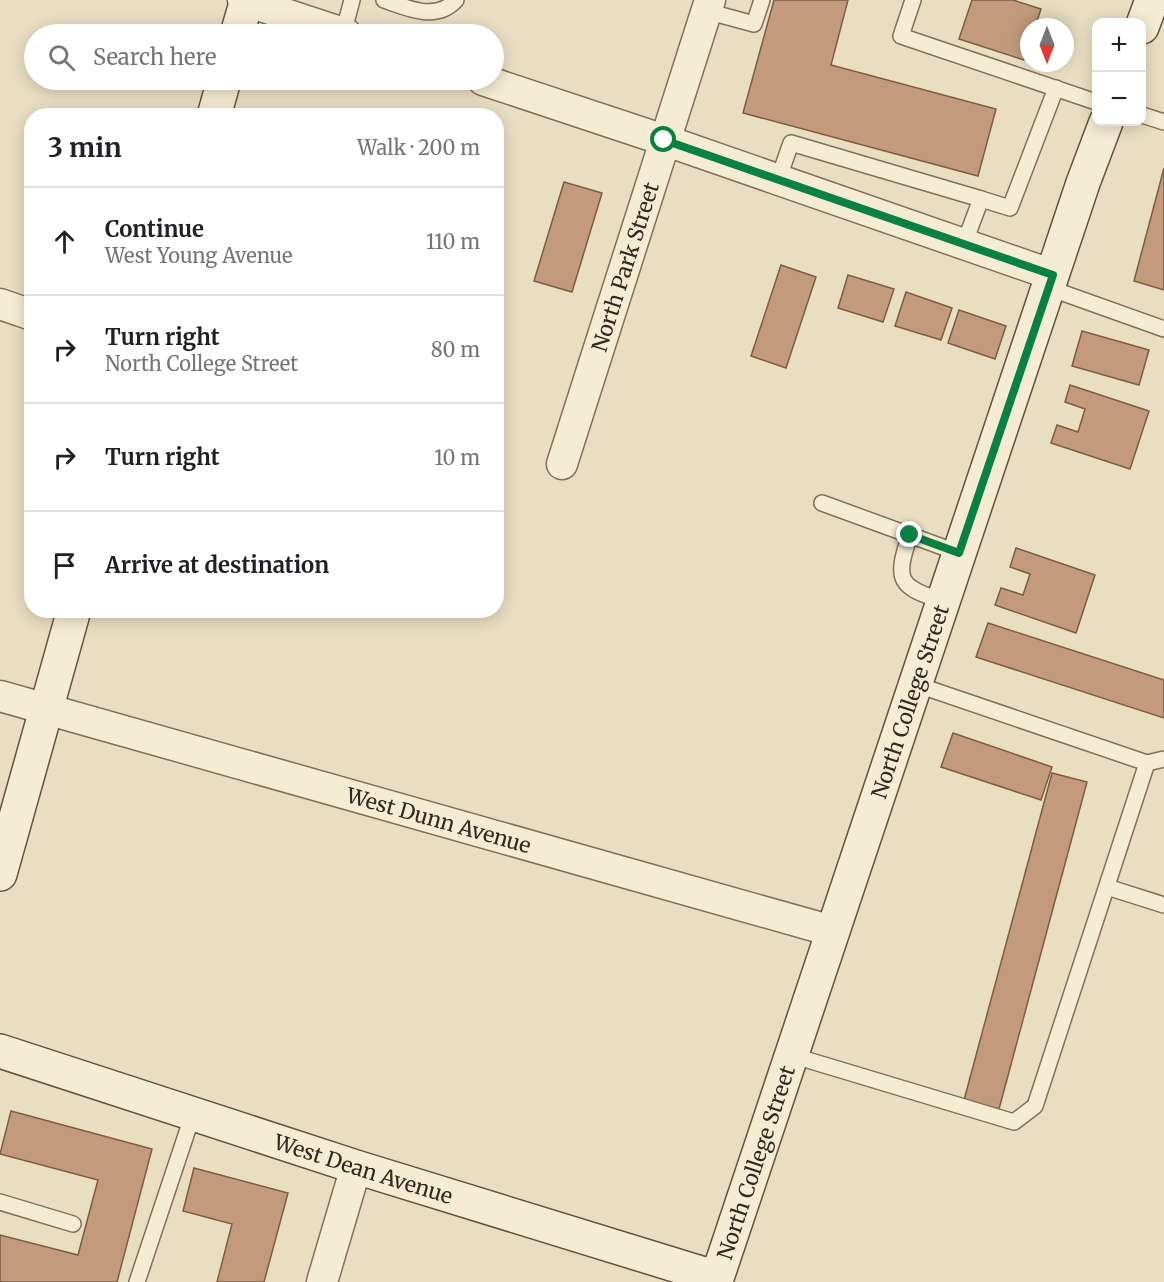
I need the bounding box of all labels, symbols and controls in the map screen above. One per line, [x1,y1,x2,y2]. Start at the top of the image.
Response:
north arrow [1020,18,1074,72]
map controls [1092,18,1146,126]
button: + [1092,18,1146,72]
search box [24,24,504,90]
icon: search [45,41,78,74]
text: Search here [93,43,216,71]
button: − [1092,72,1146,126]
route start [650,126,676,152]
text: 3 min [48,131,122,164]
text: Walk · 200 m [357,135,480,160]
street label: North Park Street [585,179,665,355]
text: Continue [105,215,204,243]
icon: ahead [48,225,81,258]
text: 110 m [426,229,480,254]
text: West Young Avenue [105,243,292,268]
text: Turn right [105,323,219,351]
icon: right [48,333,81,366]
text: 80 m [431,337,480,362]
text: North College Street [105,351,298,376]
icon: right [48,441,81,474]
text: Turn right [105,443,219,471]
text: 10 m [434,445,480,470]
route end [896,521,922,547]
icon: arrive [48,549,81,582]
text: Arrive at destination [105,551,329,579]
street label: North College Street [865,601,955,802]
street label: West Dunn Avenue [343,781,534,859]
street label: North College Street [711,1062,801,1263]
street label: West Dean Avenue [270,1127,456,1209]

